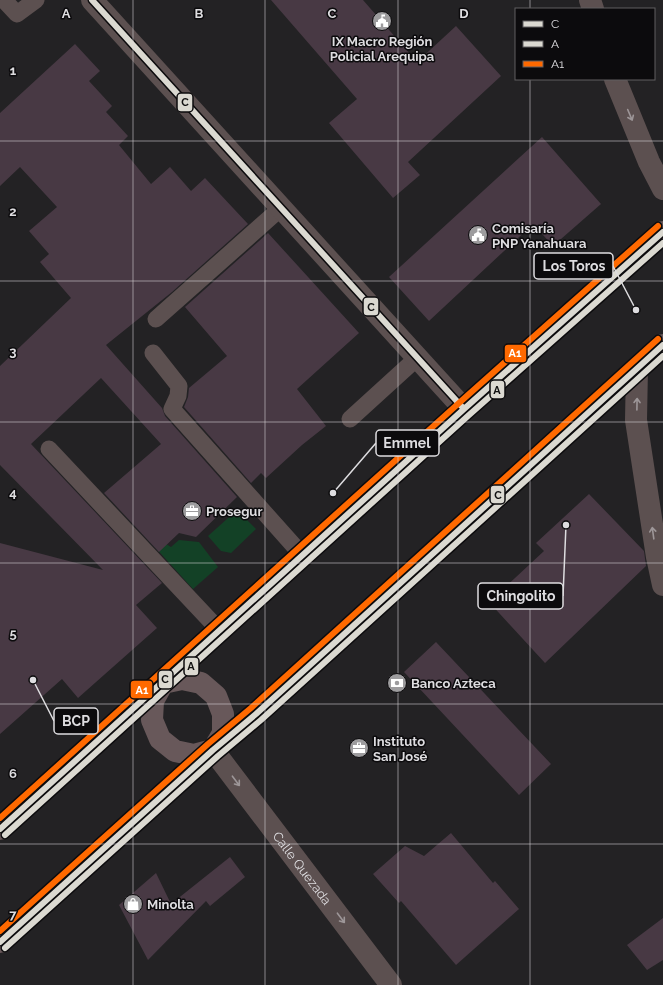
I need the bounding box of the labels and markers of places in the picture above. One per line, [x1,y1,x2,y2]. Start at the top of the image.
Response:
public building icon: IX Macro Región Policial Arequipa [371,10,393,32]
place label: IX Macro Región Policial Arequipa [330,34,435,64]
place label: Comisaría PNP Yanahuara [492,221,587,251]
public building icon: Comisaría PNP Yanahuara [467,224,489,246]
callout: Los Toros [534,253,613,279]
callout: Emmel [376,430,439,456]
office icon: Prosegur [181,500,203,522]
place label: Prosegur [206,504,262,519]
callout: Chingolito [478,583,563,609]
bank icon: Banco Azteca [386,672,408,694]
place label: Banco Azteca [411,676,496,691]
callout: BCP [54,708,98,734]
place label: Instituto San José [373,734,428,764]
office icon: Instituto San José [348,737,370,759]
shop icon: Minolta [122,893,144,915]
place label: Minolta [147,897,194,912]

